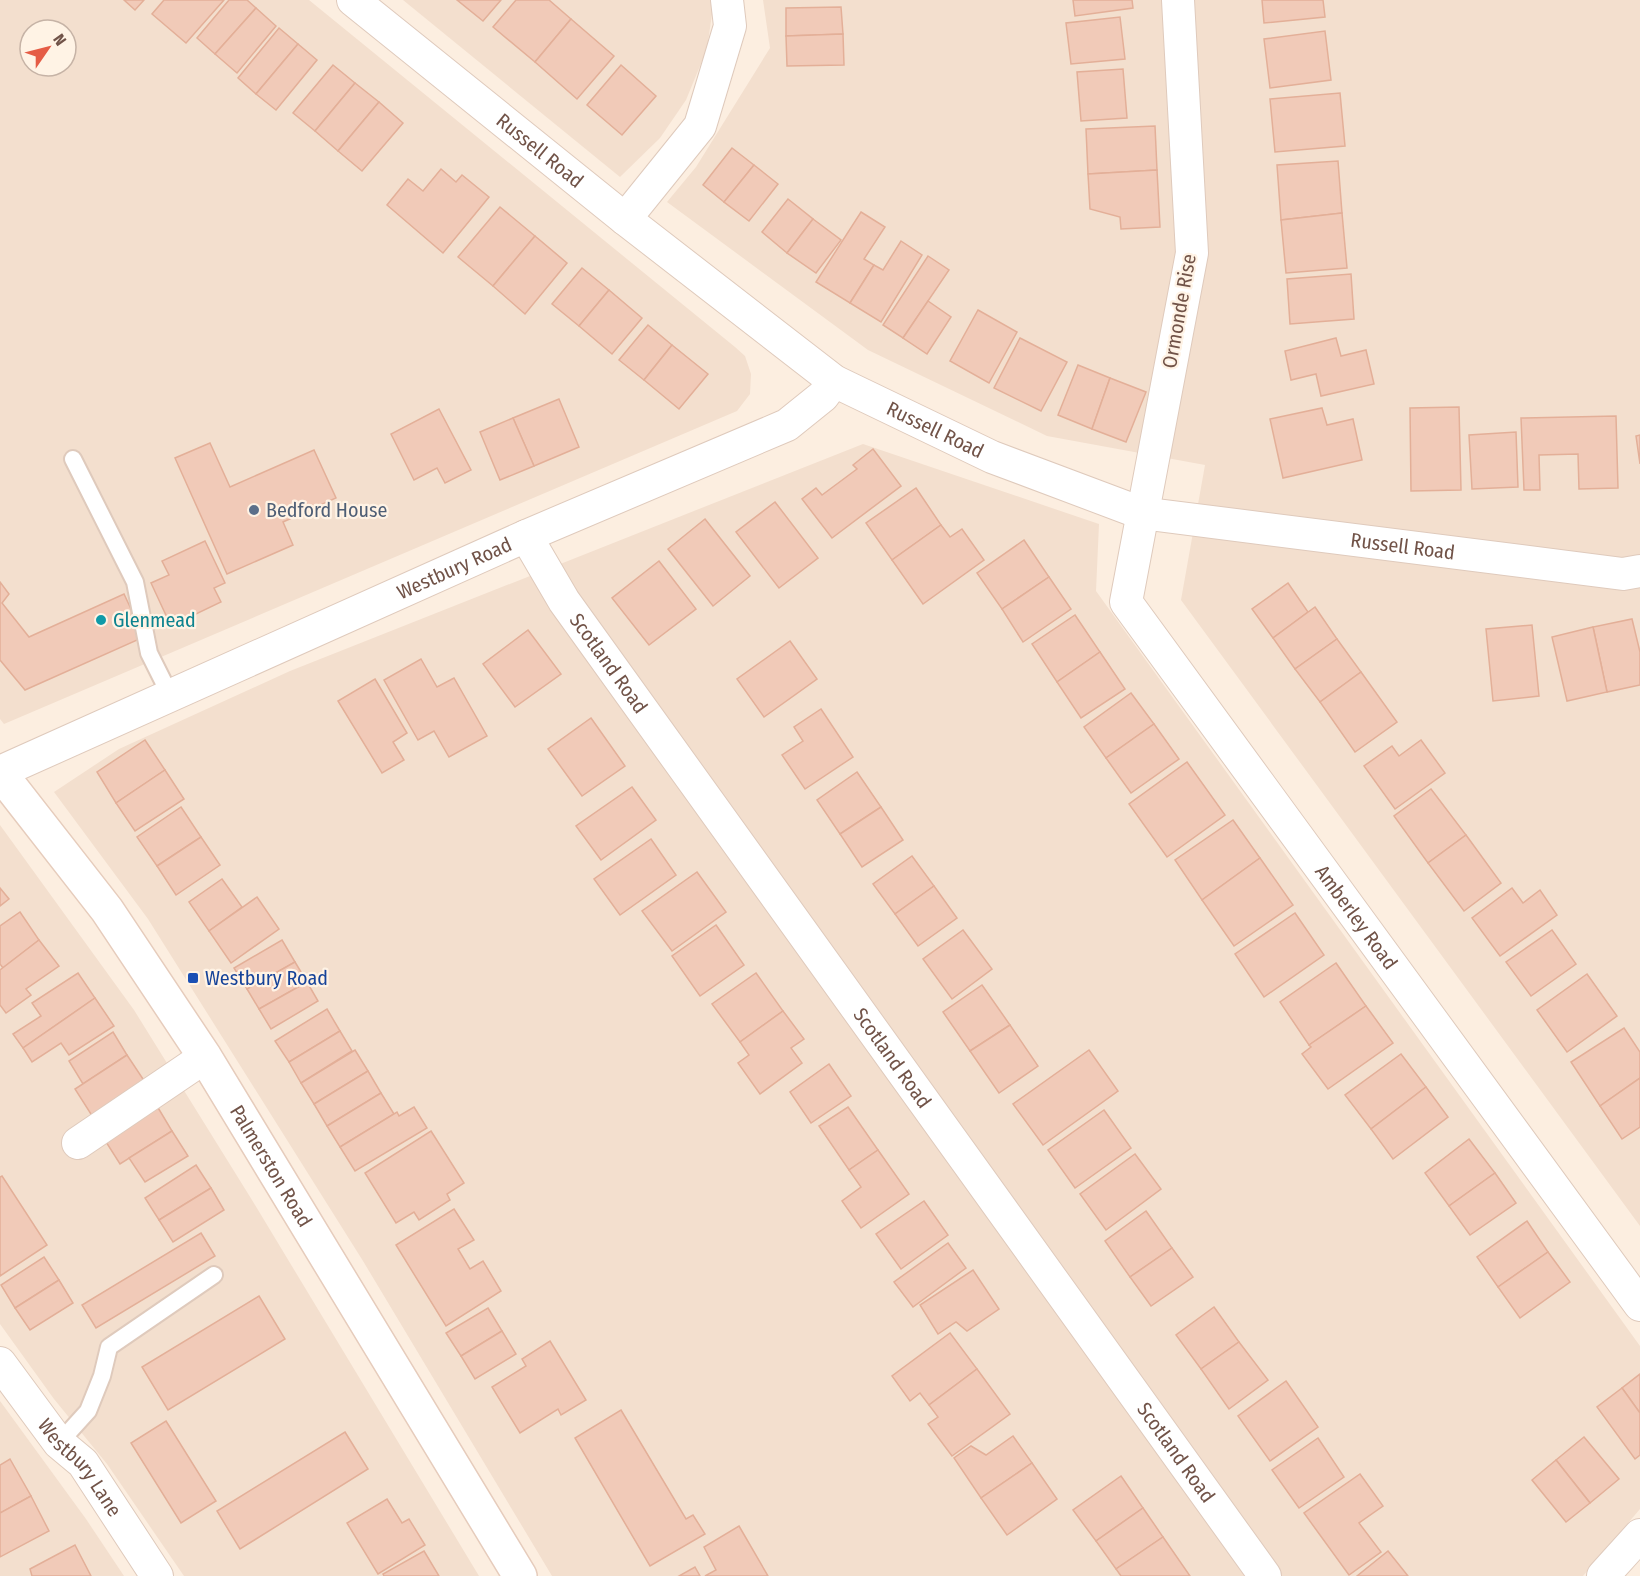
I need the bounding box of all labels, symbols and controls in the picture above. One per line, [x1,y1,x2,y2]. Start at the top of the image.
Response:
north arrow [18,18,78,78]
text: N [49,30,70,49]
street label: Russell Road [492,108,588,193]
street label: Ormonde Rise [1157,252,1201,370]
street label: Russell Road [883,396,988,463]
place label: Bedford House [266,498,387,522]
marker: Bedford House [247,503,261,517]
street label: Russell Road [1349,528,1456,565]
street label: Westbury Road [393,532,515,604]
place label: Glenmead [113,608,196,632]
street label: Scotland Road [565,609,653,718]
marker: Glenmead [94,613,108,627]
street label: Amberley Road [1310,860,1403,974]
place label: Westbury Road [205,966,328,990]
marker: Westbury Road [186,971,200,985]
street label: Scotland Road [848,1003,937,1113]
street label: Palmerston Road [225,1101,317,1231]
street label: Scotland Road [1132,1398,1220,1507]
street label: Westbury Lane [33,1414,127,1521]

